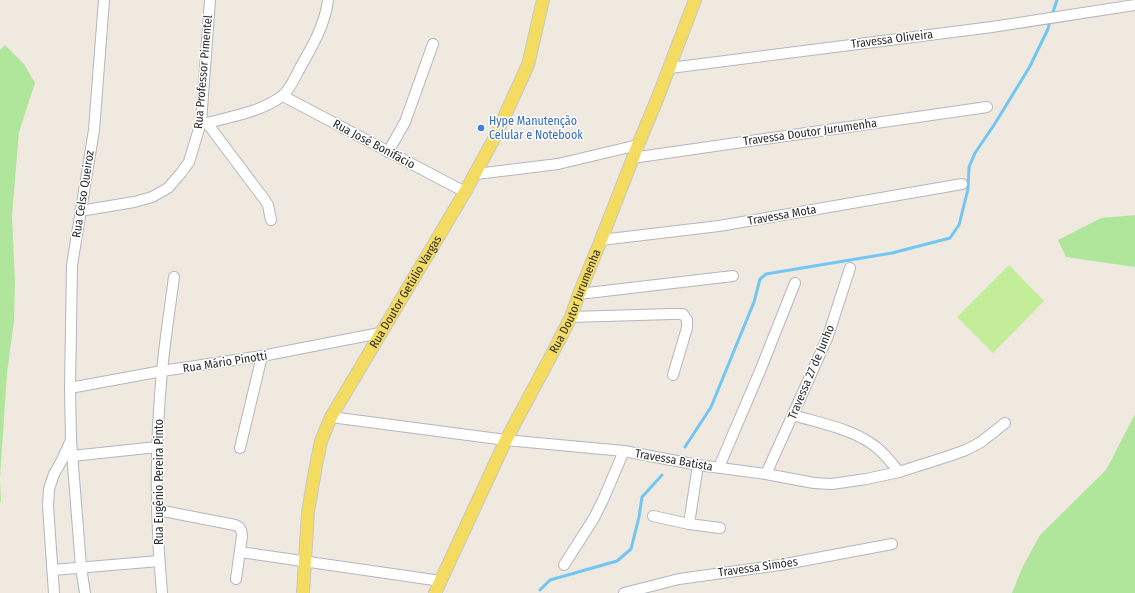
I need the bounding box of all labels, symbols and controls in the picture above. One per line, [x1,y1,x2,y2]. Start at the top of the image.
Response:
street label: Rua Professor Pimentel [191,14,215,130]
street label: Travessa Oliveira [850,27,934,51]
place label: Hype Manutenção Celular e Notebook [489,114,583,142]
street label: Rua José Bonifácio [331,116,417,172]
street label: Travessa Doutor Jurumenha [742,116,878,148]
marker: Hype Manutenção Celular e Notebook [476,123,486,133]
street label: Rua Celso Queiroz [69,149,97,239]
street label: Travessa Mota [747,202,817,228]
street label: Rua Doutor Getúlio Vargas [367,233,444,351]
street label: Rua Doutor Jurumenha [547,247,604,356]
street label: Travessa 27 de Junho [785,323,837,421]
street label: Rua Mário Pinotti [182,348,268,376]
street label: Rua Eugênio Pereira Pinto [152,419,166,545]
street label: Travessa Batista [634,446,714,474]
street label: Travessa Simões [717,554,799,580]

